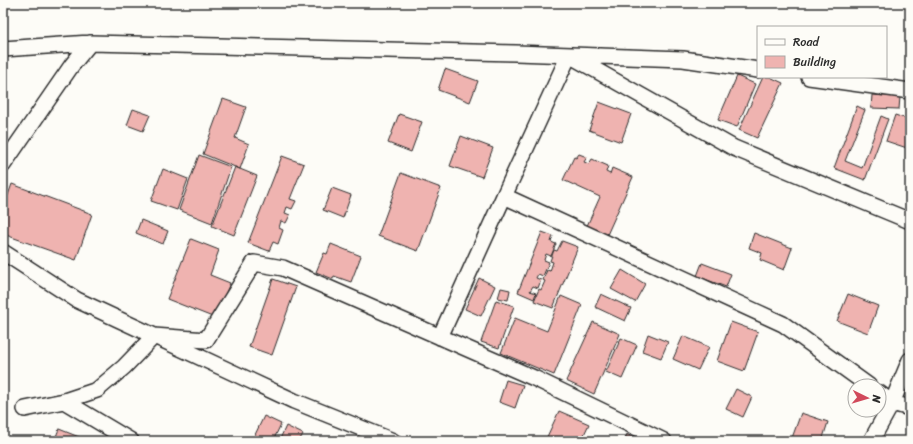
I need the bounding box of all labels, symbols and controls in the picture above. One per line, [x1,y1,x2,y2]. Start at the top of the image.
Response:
legend [757,26,887,78]
text: Road [793,31,820,53]
text: Building [793,51,836,73]
north arrow [847,378,887,418]
text: N [867,393,886,404]

